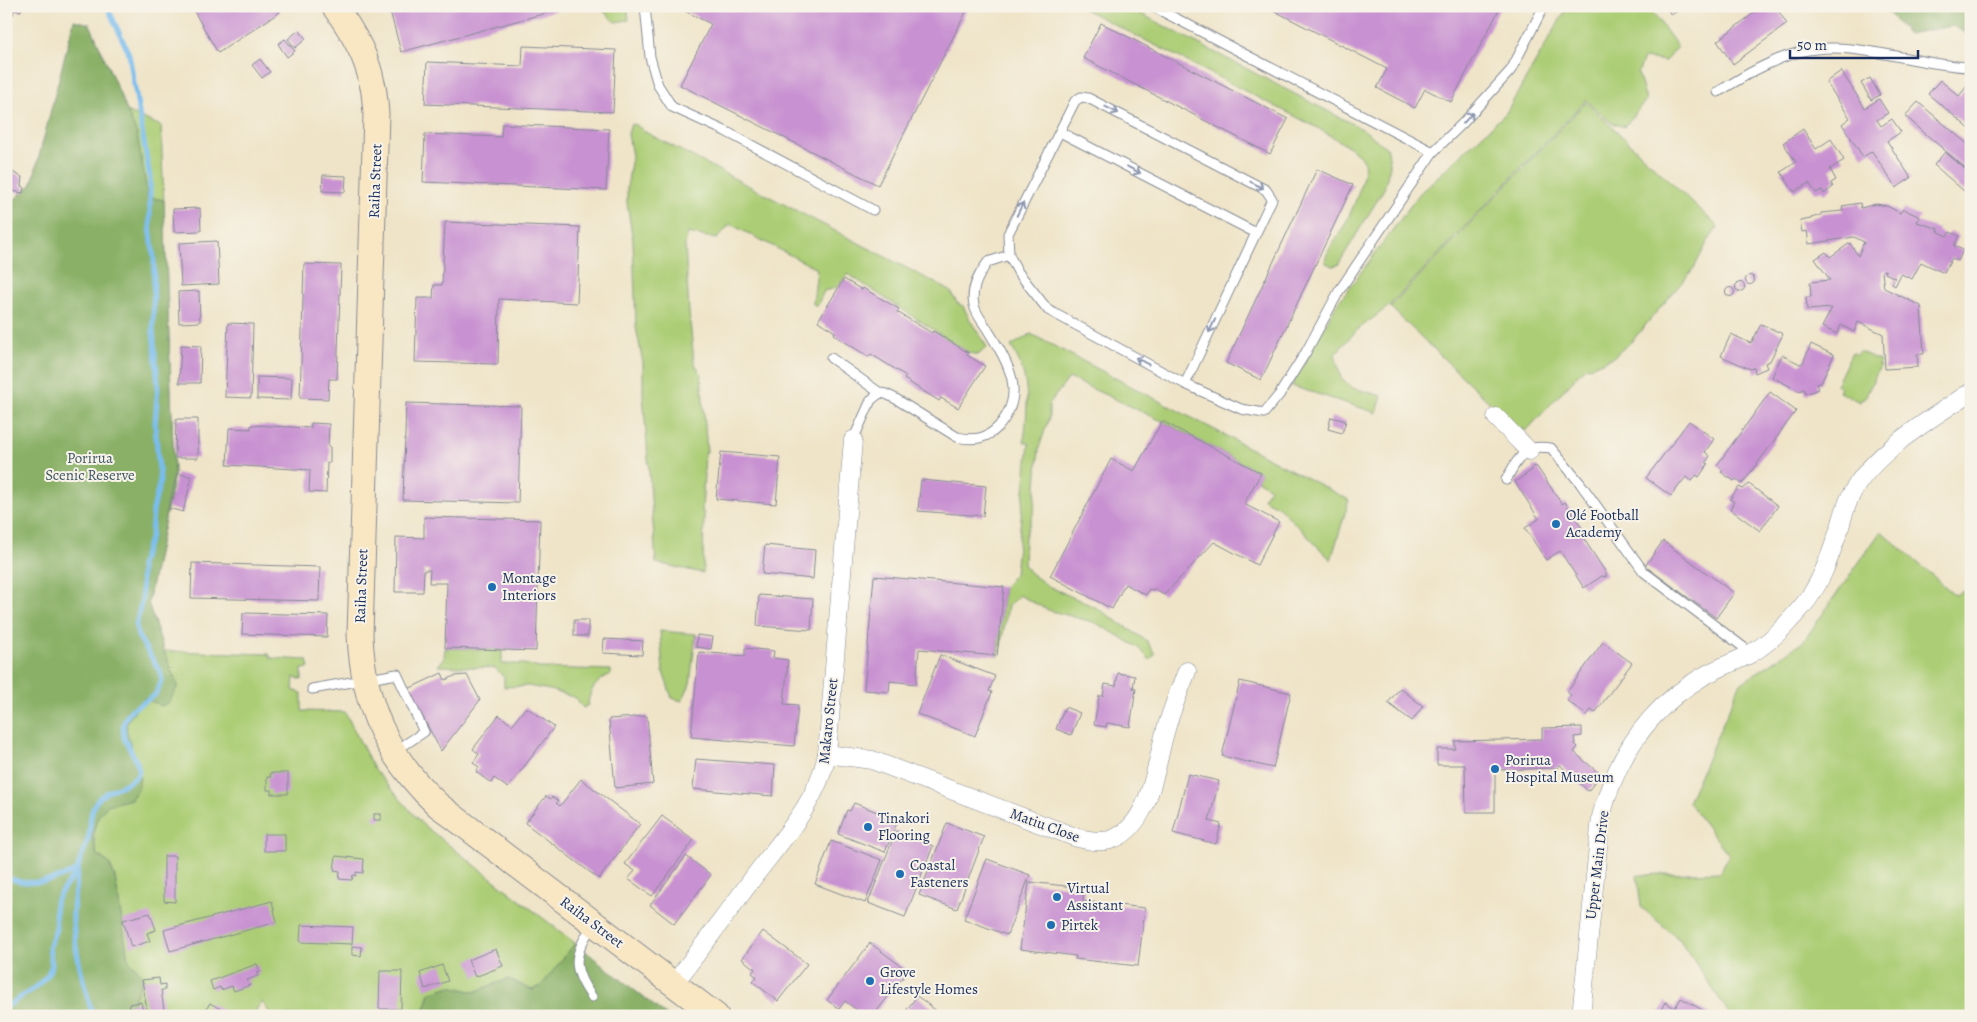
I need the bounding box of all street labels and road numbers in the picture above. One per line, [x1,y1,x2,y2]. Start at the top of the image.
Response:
street label: Raiha Street [364,143,386,219]
street label: Raiha Street [350,548,372,624]
street label: Makaro Street [814,677,842,765]
street label: Matiu Close [1007,803,1083,847]
street label: Upper Main Drive [1580,809,1614,921]
street label: Raiha Street [556,891,628,953]

